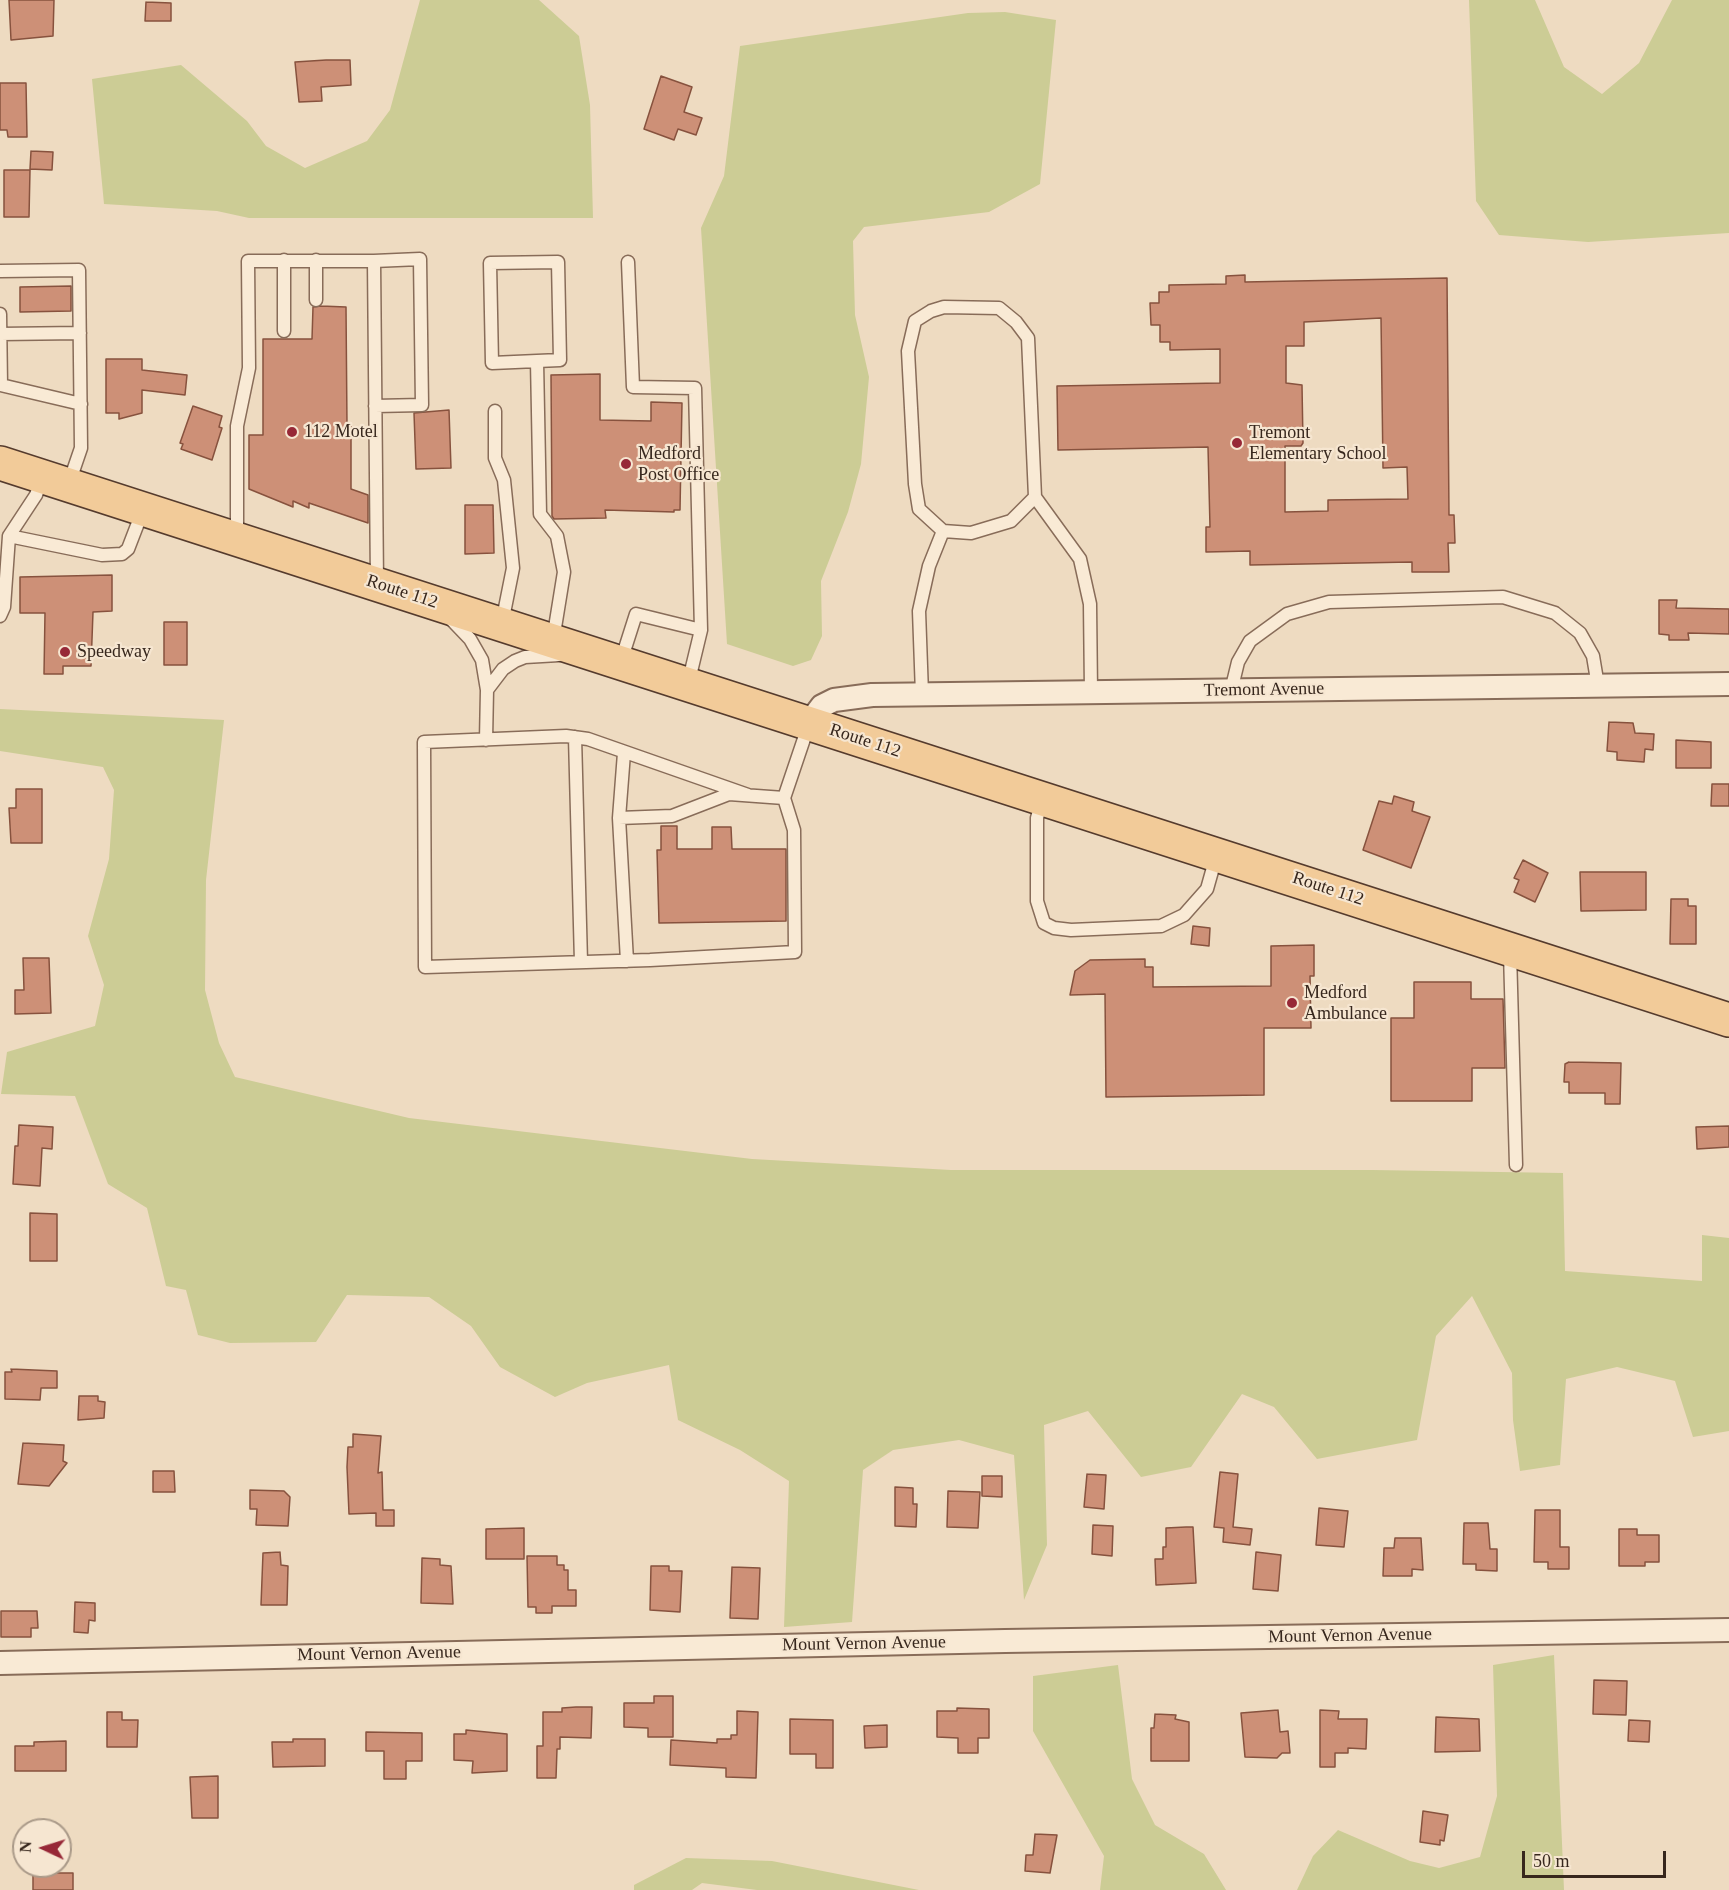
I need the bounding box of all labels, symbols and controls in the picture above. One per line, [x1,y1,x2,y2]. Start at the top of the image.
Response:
place label: 112 Motel [304,421,378,443]
place label: Tremont Elementary School [1249,422,1386,464]
marker: 112 Motel [285,425,299,439]
marker: Tremont Elementary School [1230,436,1244,450]
place label: Medford Post Office [638,443,719,486]
marker: Medford Post Office [619,457,633,471]
street label: Route 112 [364,570,440,614]
place label: Speedway [77,641,151,663]
marker: Speedway [58,645,72,659]
street label: Tremont Avenue [1204,678,1324,702]
street label: Route 112 [827,719,903,763]
street label: Route 112 [1290,867,1366,911]
place label: Medford Ambulance [1304,982,1387,1024]
marker: Medford Ambulance [1285,996,1299,1010]
street label: Mount Vernon Avenue [1268,1624,1432,1648]
street label: Mount Vernon Avenue [782,1632,946,1656]
street label: Mount Vernon Avenue [297,1642,461,1666]
north arrow [12,1818,72,1878]
scale bar [1525,1839,1669,1877]
text: N [17,1840,34,1853]
text: 50 m [1533,1851,1570,1871]

